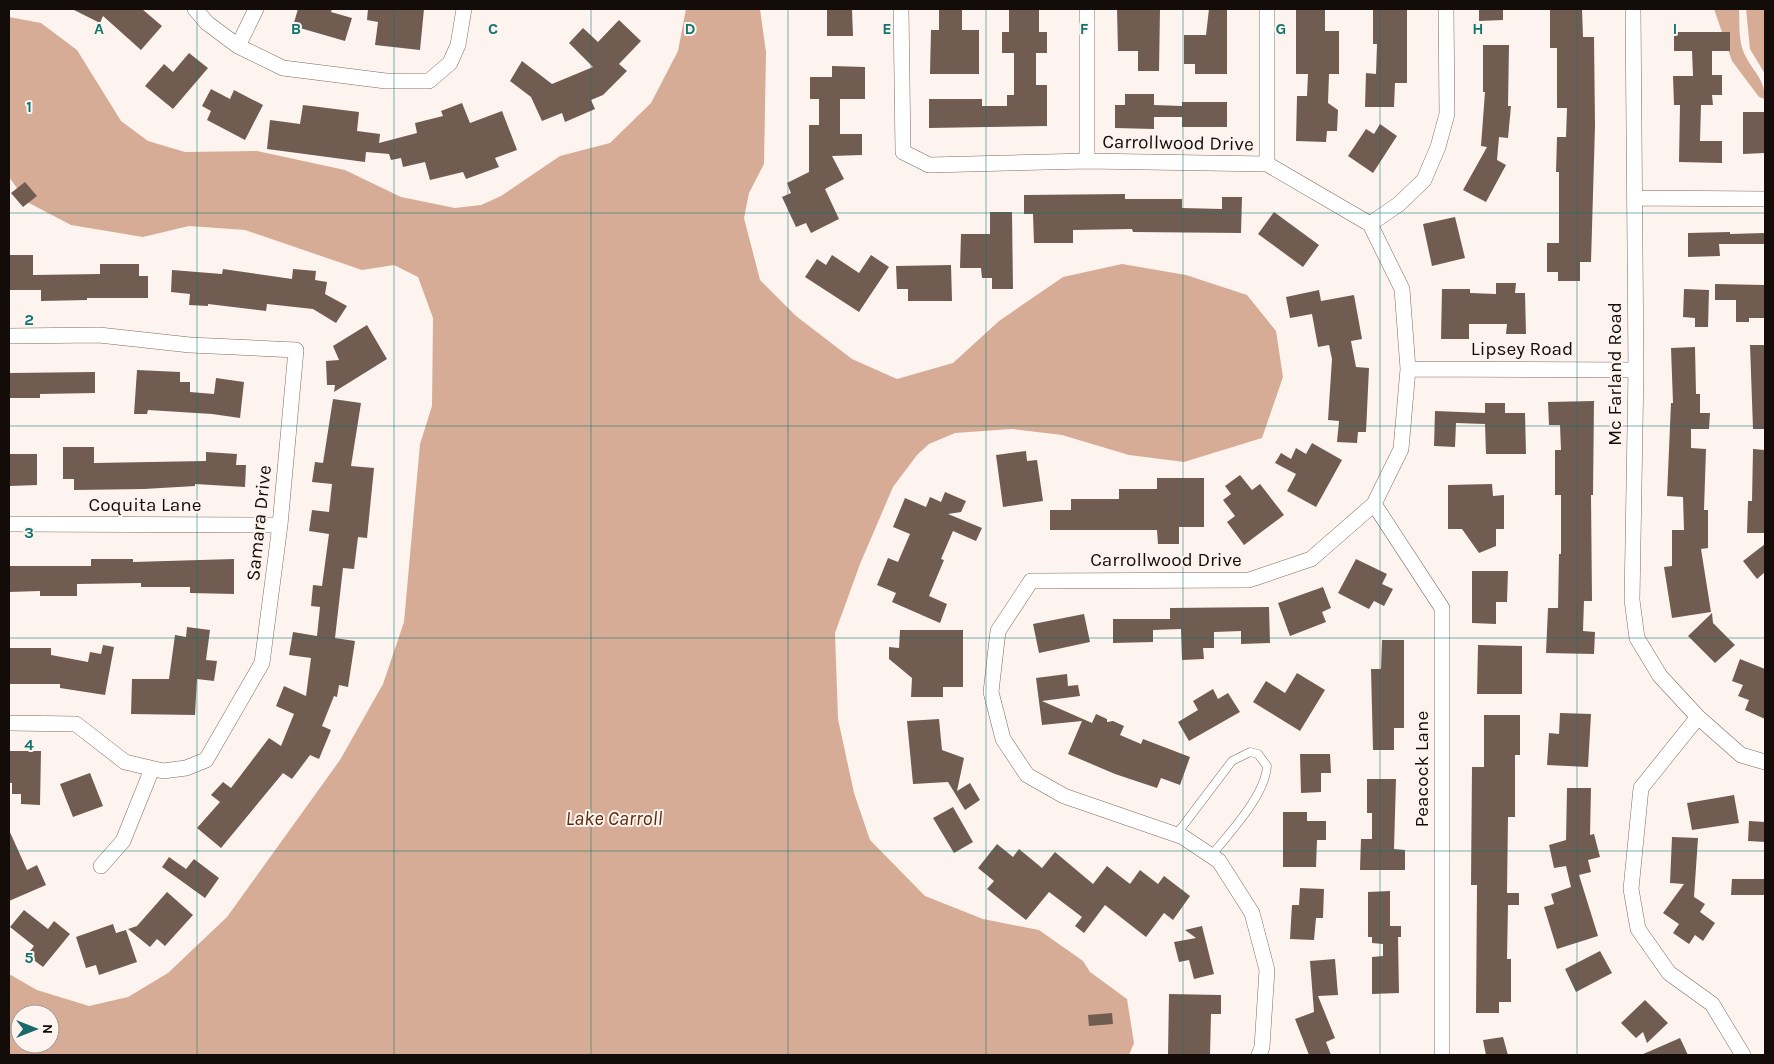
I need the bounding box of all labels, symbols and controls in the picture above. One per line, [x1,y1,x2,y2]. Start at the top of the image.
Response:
text: A [94,19,104,38]
text: B [291,19,301,38]
text: C [488,19,498,38]
text: D [685,19,696,38]
text: E [882,19,892,38]
text: F [1080,19,1089,38]
text: G [1276,19,1286,38]
text: H [1472,19,1484,38]
text: I [1673,19,1677,38]
text: 1 [26,97,32,116]
street label: Carrollwood Drive [1102,131,1254,155]
street label: Mc Farland Road [1604,302,1626,446]
text: 2 [24,310,34,329]
street label: Lipsey Road [1471,338,1573,360]
street label: Samara Drive [242,464,276,582]
street label: Coquita Lane [89,494,201,516]
text: 3 [24,523,34,542]
street label: Carrollwood Drive [1090,549,1242,571]
street label: Peacock Lane [1411,711,1433,827]
text: 4 [24,735,34,754]
water label: Lake Carroll [566,807,662,830]
text: 5 [24,948,34,967]
north arrow [10,1004,60,1054]
text: N [39,1024,56,1034]

